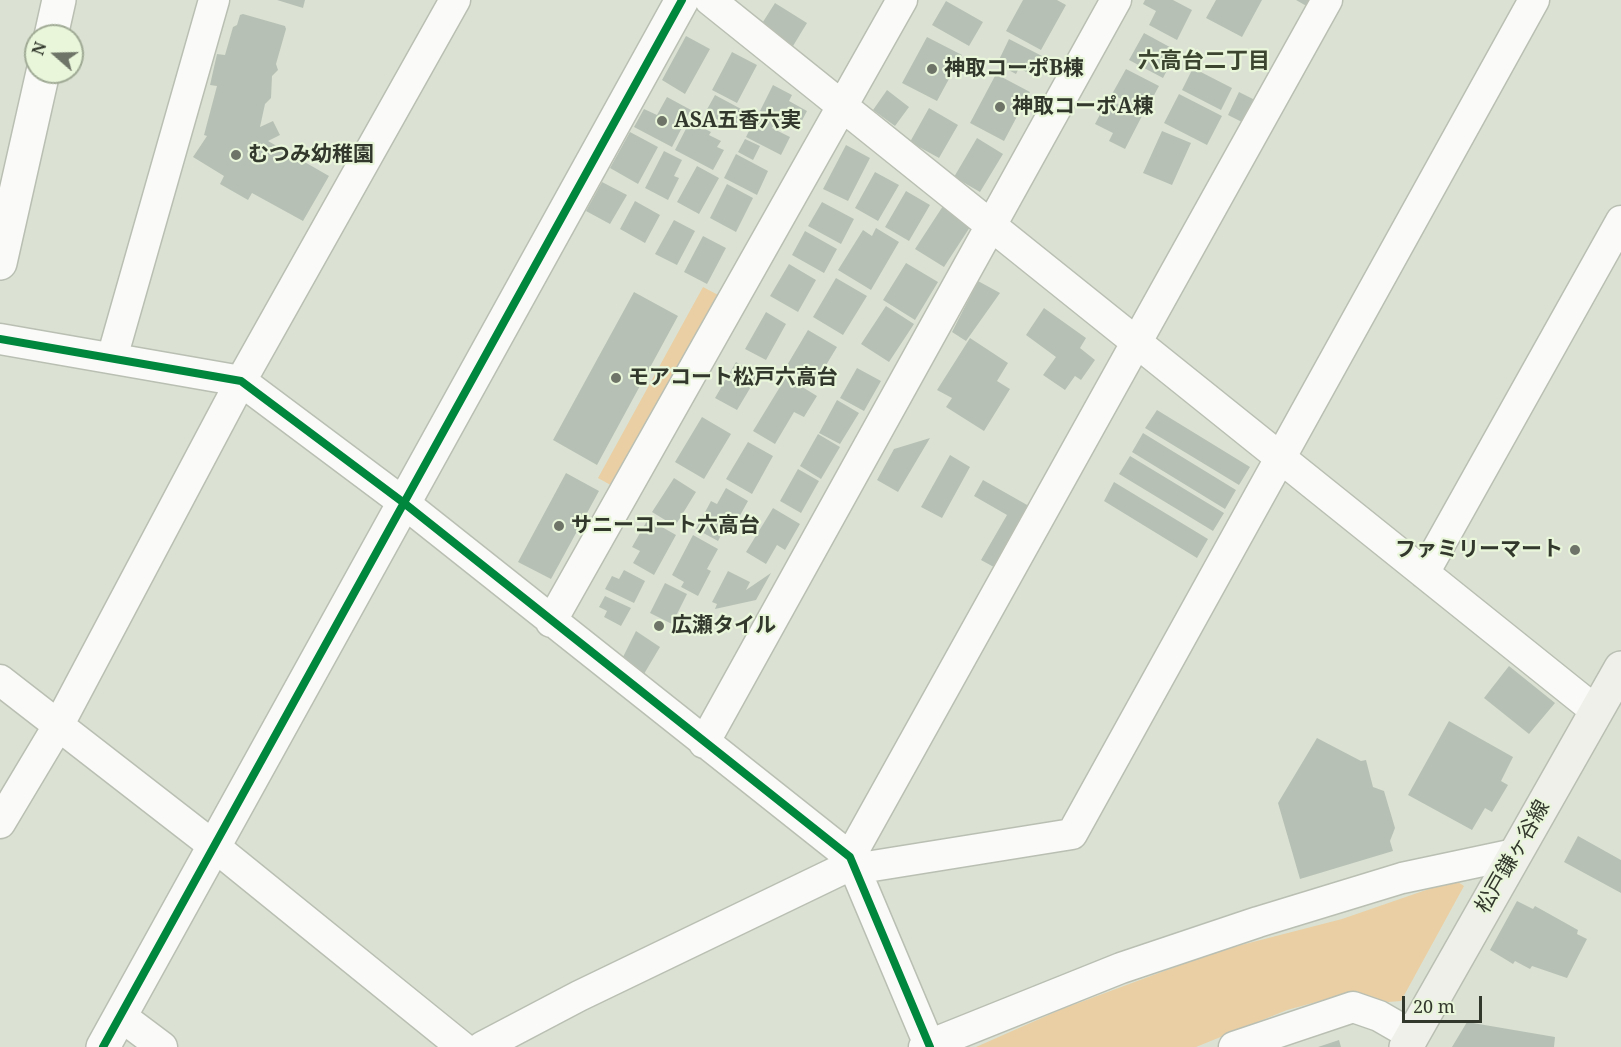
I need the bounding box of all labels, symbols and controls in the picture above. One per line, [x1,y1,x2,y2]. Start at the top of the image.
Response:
north arrow [24,24,84,84]
text: N [26,39,51,58]
district label: 六高台二丁目 [1138,49,1270,75]
place label: 神取コーポB棟 [944,56,1084,82]
marker: 神取コーポB棟 [925,62,939,76]
place label: 神取コーポA棟 [1012,94,1154,120]
marker: 神取コーポA棟 [993,100,1007,114]
place label: ASA五香六実 [674,108,801,134]
marker: ASA五香六実 [655,114,669,128]
place label: むつみ幼稚園 [248,142,374,168]
marker: むつみ幼稚園 [229,148,243,162]
place label: モアコート松戸六高台 [628,365,838,391]
marker: モアコート松戸六高台 [609,371,623,385]
place label: サニーコート六高台 [571,513,760,539]
marker: サニーコート六高台 [552,519,566,533]
place label: ファミリーマート [1395,537,1563,563]
marker: ファミリーマート [1568,543,1582,557]
place label: 広瀬タイル [671,613,776,639]
marker: 広瀬タイル [652,619,666,633]
street label: 松戸鎌ヶ谷線 [1471,796,1555,918]
scale bar [1405,984,1484,1022]
text: 20 m [1413,994,1455,1018]

